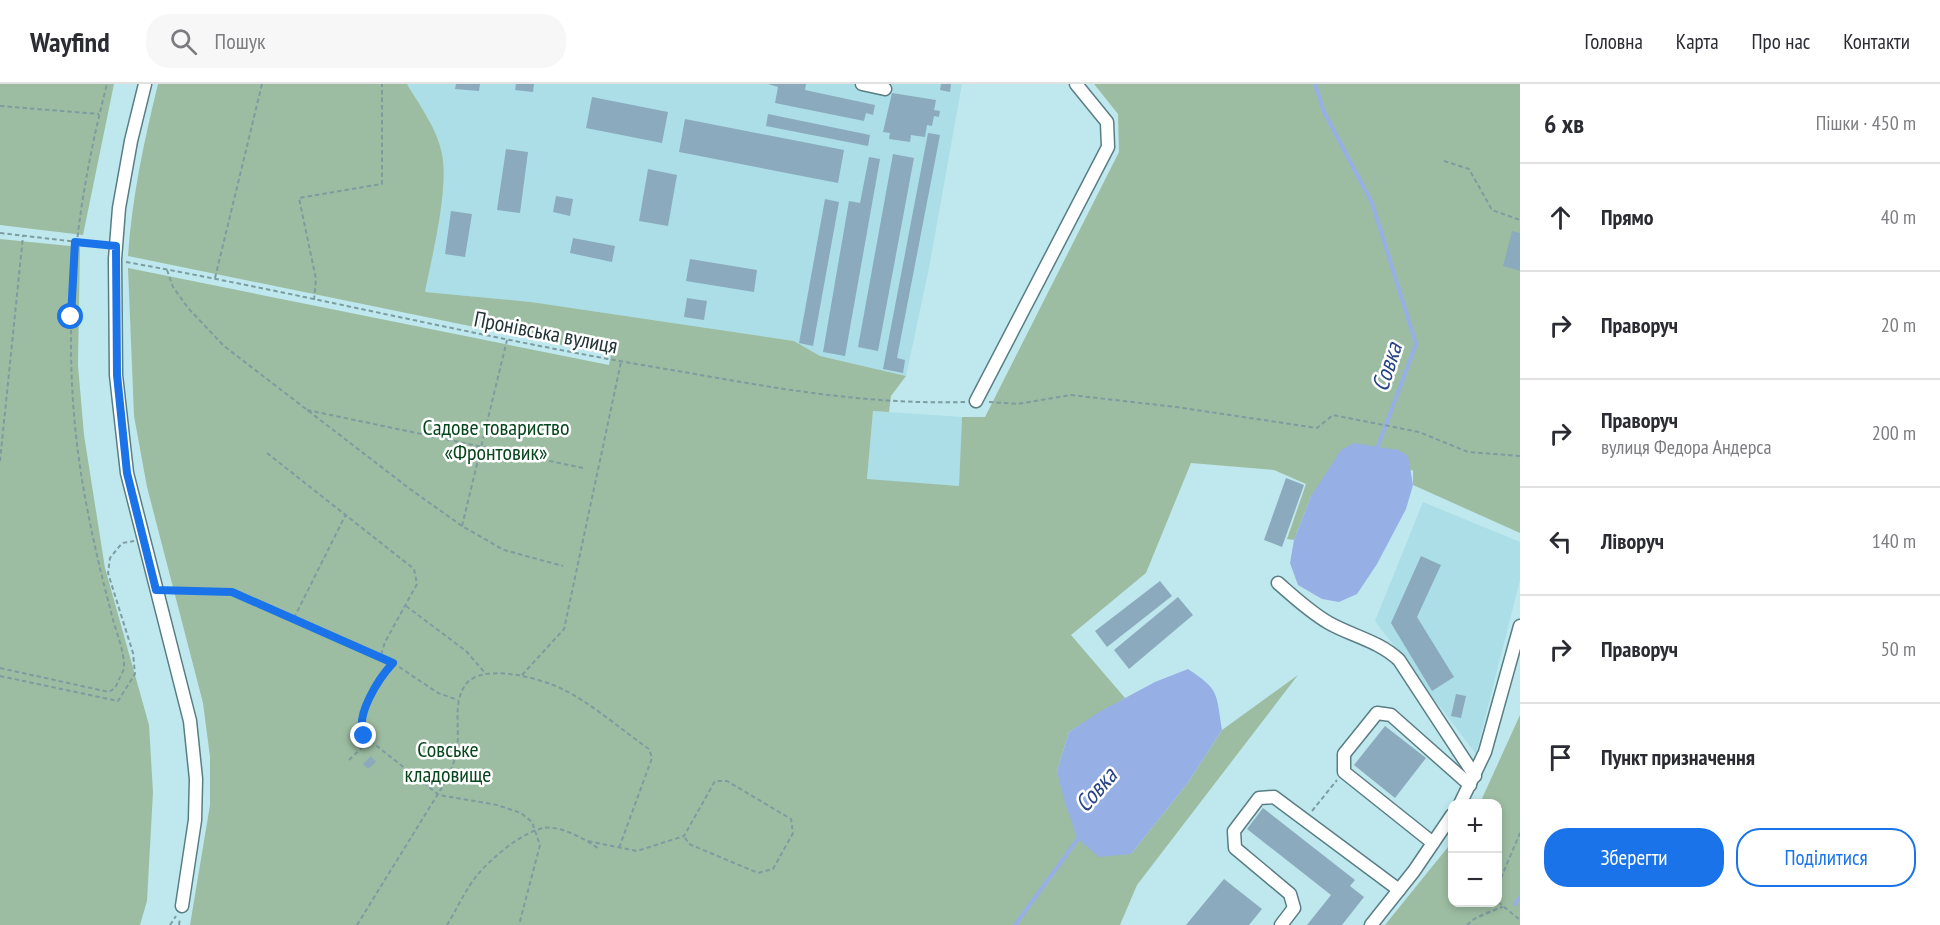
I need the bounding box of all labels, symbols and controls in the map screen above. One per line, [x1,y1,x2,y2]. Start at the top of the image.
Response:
search box [146,14,566,68]
text: Wayfind [30,23,110,60]
icon: search [167,25,200,58]
text: Пошук [215,27,266,55]
text: Головна [1585,28,1643,55]
text: Карта [1676,28,1719,55]
text: Про нас [1752,28,1810,55]
text: Контакти [1843,28,1910,55]
text: 6 хв [1544,107,1584,140]
text: Пішки · 450 m [1816,110,1916,136]
icon: ahead [1544,201,1577,234]
text: Прямо [1601,203,1654,231]
text: 40 m [1881,204,1916,230]
route start [57,303,83,329]
street label: Пронівська вулиця [472,304,620,360]
icon: right [1544,309,1577,342]
text: Праворуч [1601,311,1678,339]
text: 20 m [1881,312,1916,338]
water label: Совка [1364,337,1409,395]
text: Праворуч [1601,406,1678,434]
park label: Садове товариство «Фронтовик» [423,413,569,466]
icon: right [1544,417,1577,450]
text: 200 m [1872,420,1916,446]
text: вулиця Федора Андерса [1601,434,1771,460]
icon: left [1544,525,1577,558]
text: Ліворуч [1601,527,1664,555]
text: 140 m [1872,528,1916,554]
icon: right [1544,633,1577,666]
text: Праворуч [1601,635,1678,663]
text: 50 m [1881,636,1916,662]
route end [350,722,376,748]
park label: Совське кладовище [405,735,491,788]
icon: arrive [1544,741,1577,774]
text: Пункт призначення [1601,743,1755,771]
water label: Совка [1068,760,1124,818]
map controls [1448,799,1502,907]
button: + [1448,799,1502,853]
button: Зберегти [1544,828,1724,887]
button: Поділитися [1736,828,1916,887]
button: − [1448,853,1502,907]

